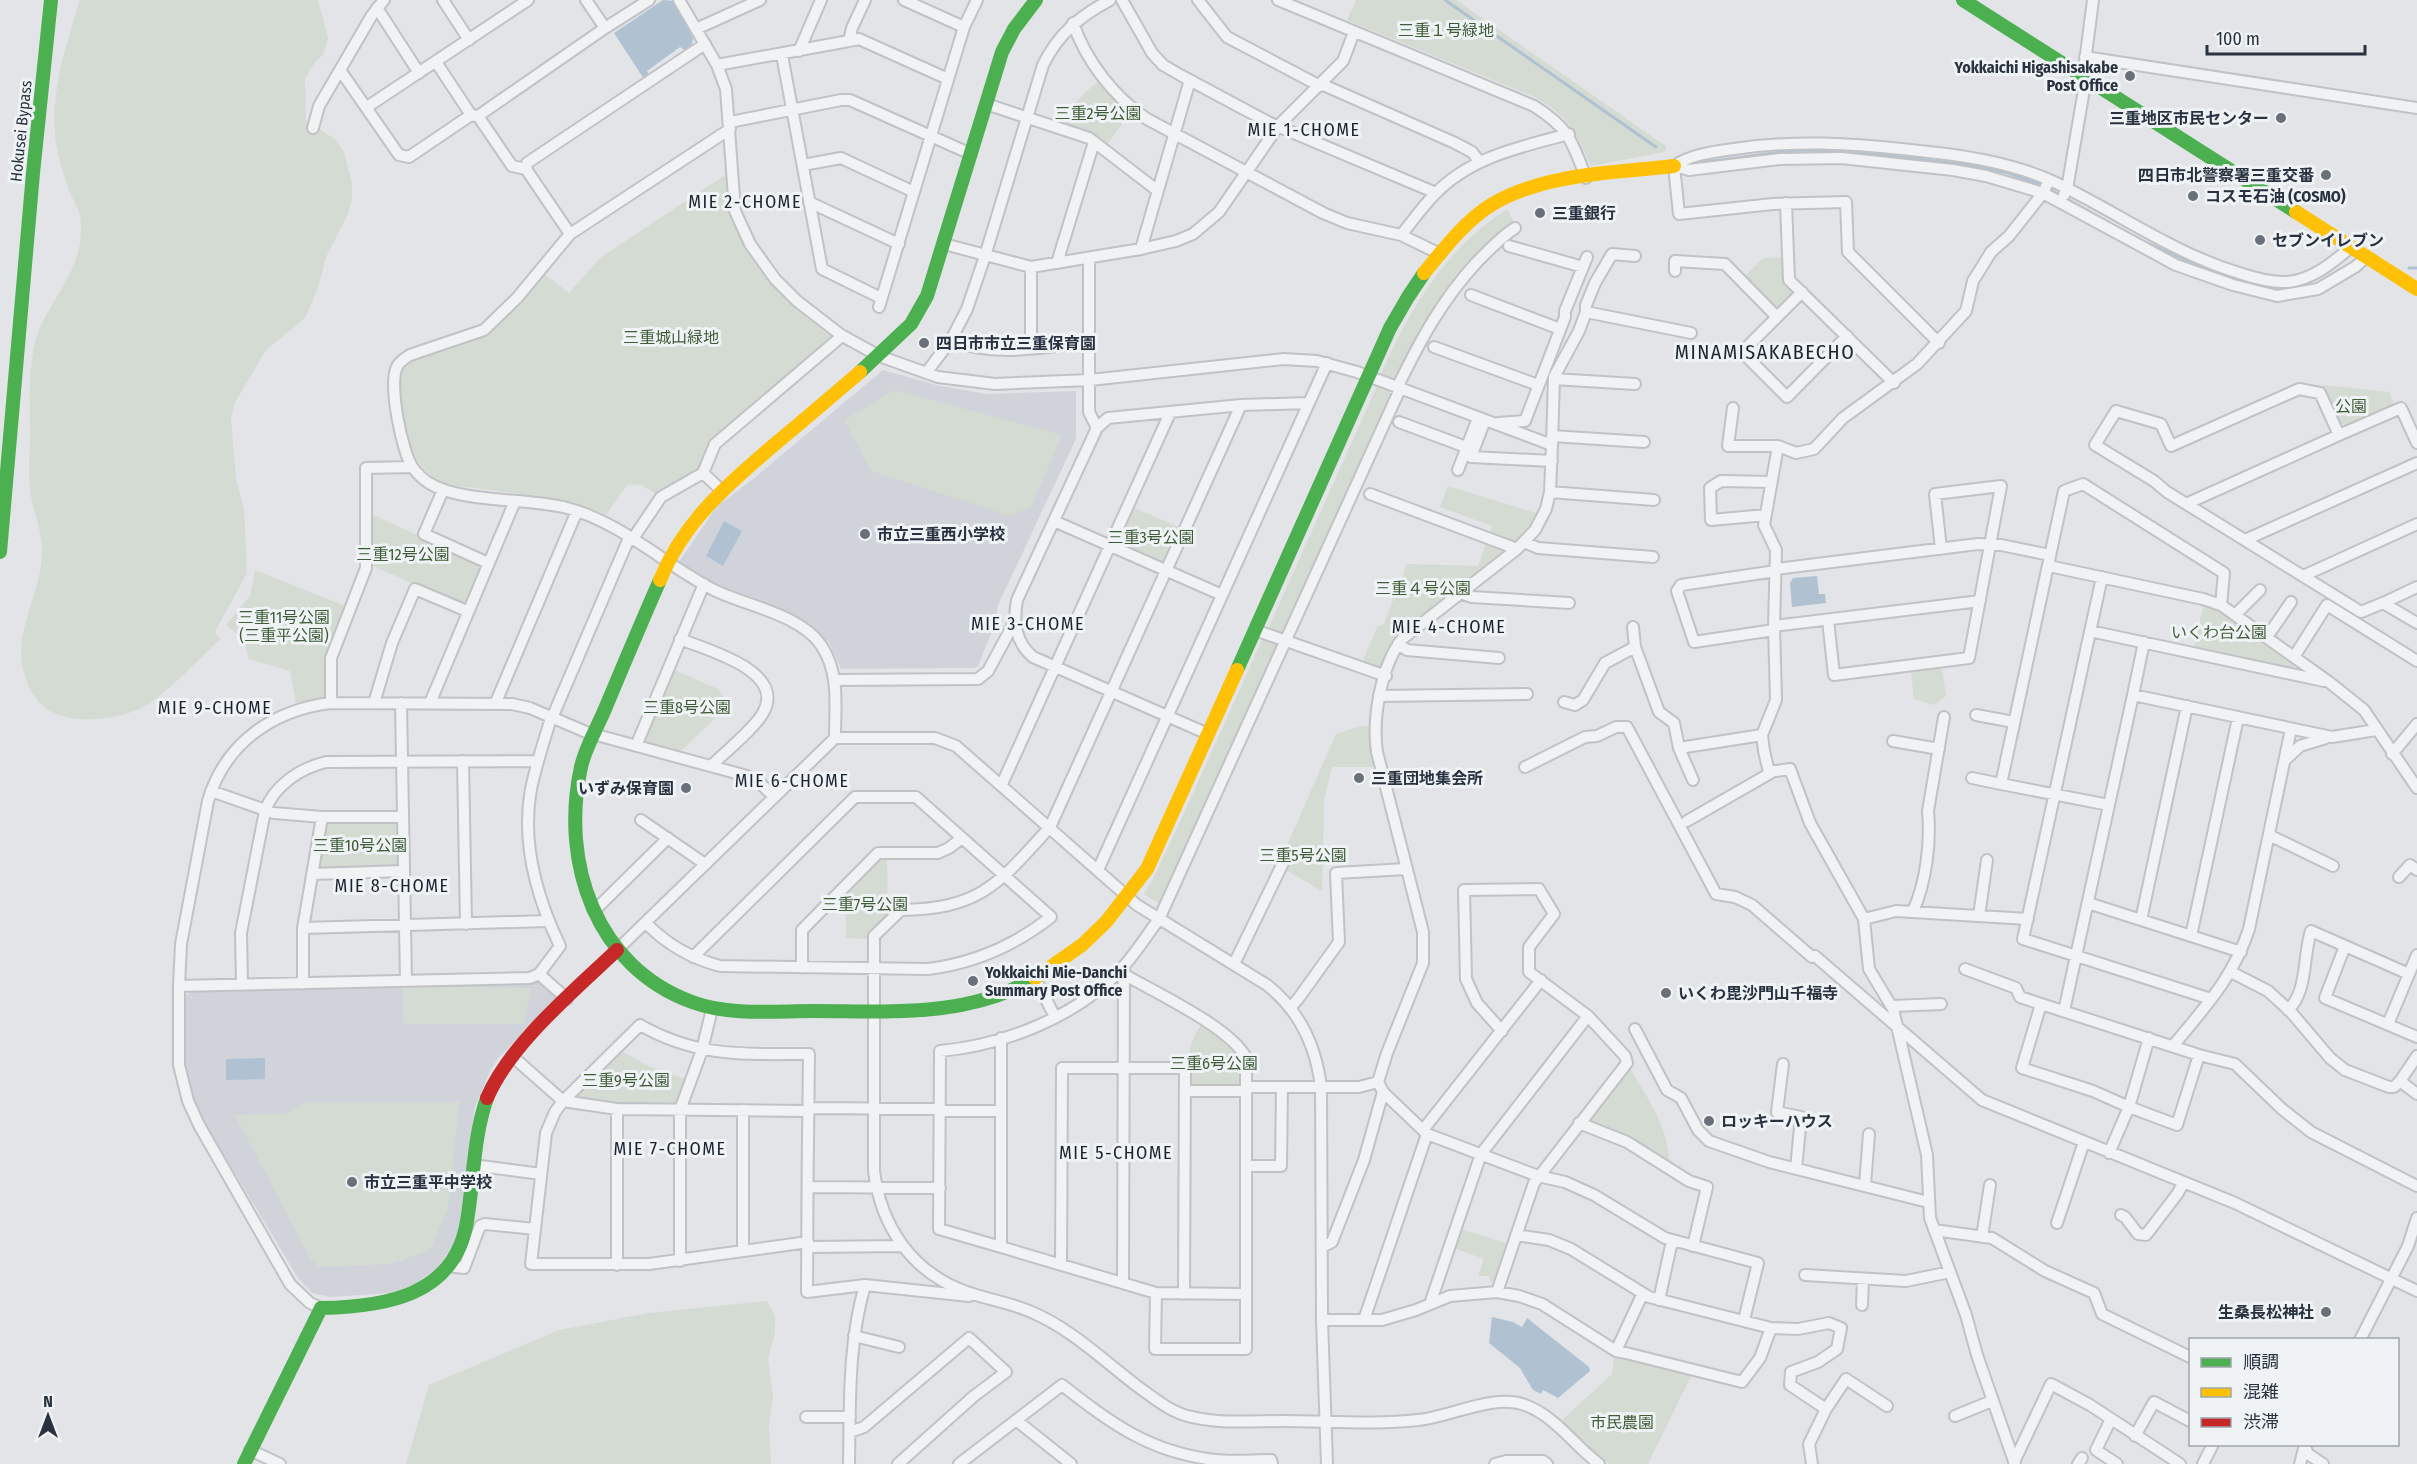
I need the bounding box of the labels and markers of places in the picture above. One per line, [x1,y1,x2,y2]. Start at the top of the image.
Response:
place label: Yokkaichi Higashisakabe Post Office [1954,58,2118,95]
marker: Yokkaichi Higashisakabe Post Office [2123,69,2137,83]
place label: 三重地区市民センター [2109,109,2269,128]
marker: 三重地区市民センター [2274,111,2288,125]
place label: 四日市北警察署三重交番 [2138,166,2314,185]
marker: 四日市北警察署三重交番 [2319,168,2333,182]
place label: コスモ石油 (COSMO) [2205,187,2346,206]
marker: コスモ石油 (COSMO) [2186,189,2200,203]
place label: 三重銀行 [1552,204,1616,223]
marker: 三重銀行 [1533,206,1547,220]
place label: セブンイレブン [2272,231,2384,250]
marker: セブンイレブン [2253,233,2267,247]
place label: 四日市市立三重保育園 [936,334,1096,353]
marker: 四日市市立三重保育園 [917,336,931,350]
place label: 市立三重西小学校 [877,525,1005,544]
marker: 市立三重西小学校 [858,527,872,541]
place label: 三重団地集会所 [1371,769,1483,788]
marker: 三重団地集会所 [1352,771,1366,785]
place label: いずみ保育園 [578,779,674,798]
marker: いずみ保育園 [679,781,693,795]
place label: Yokkaichi Mie-Danchi Summary Post Office [984,963,1127,1000]
marker: Yokkaichi Mie-Danchi Summary Post Office [966,974,980,988]
place label: いくわ毘沙門山千福寺 [1678,984,1838,1003]
marker: いくわ毘沙門山千福寺 [1659,986,1673,1000]
place label: ロッキーハウス [1721,1112,1833,1131]
marker: ロッキーハウス [1702,1114,1716,1128]
place label: 市立三重平中学校 [364,1173,492,1192]
marker: 市立三重平中学校 [345,1175,359,1189]
place label: 生桑長松神社 [2218,1303,2314,1322]
marker: 生桑長松神社 [2319,1305,2333,1319]

